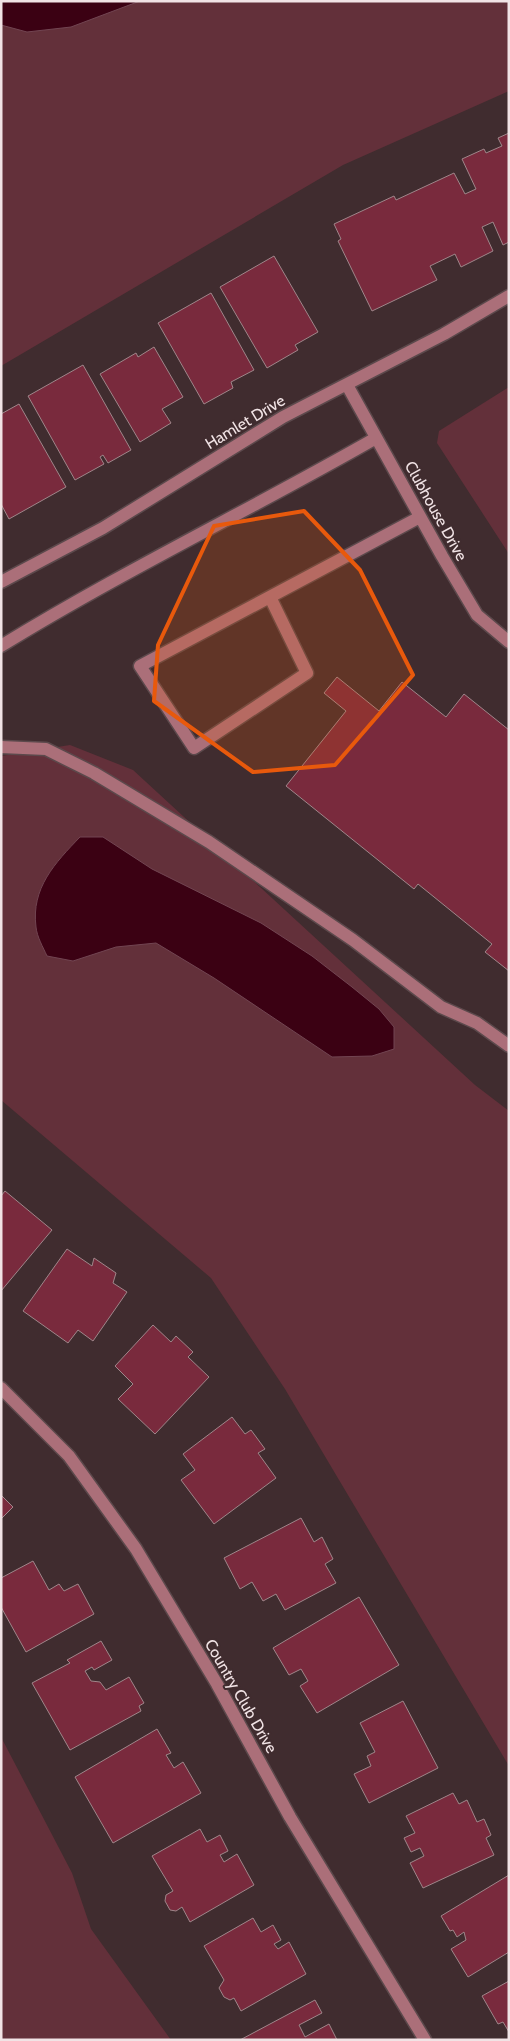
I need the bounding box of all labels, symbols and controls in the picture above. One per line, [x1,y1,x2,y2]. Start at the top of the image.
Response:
street label: Hamlet Drive [202,391,288,453]
street label: Clubhouse Drive [401,458,471,564]
street label: Country Club Drive [201,1636,281,1756]

